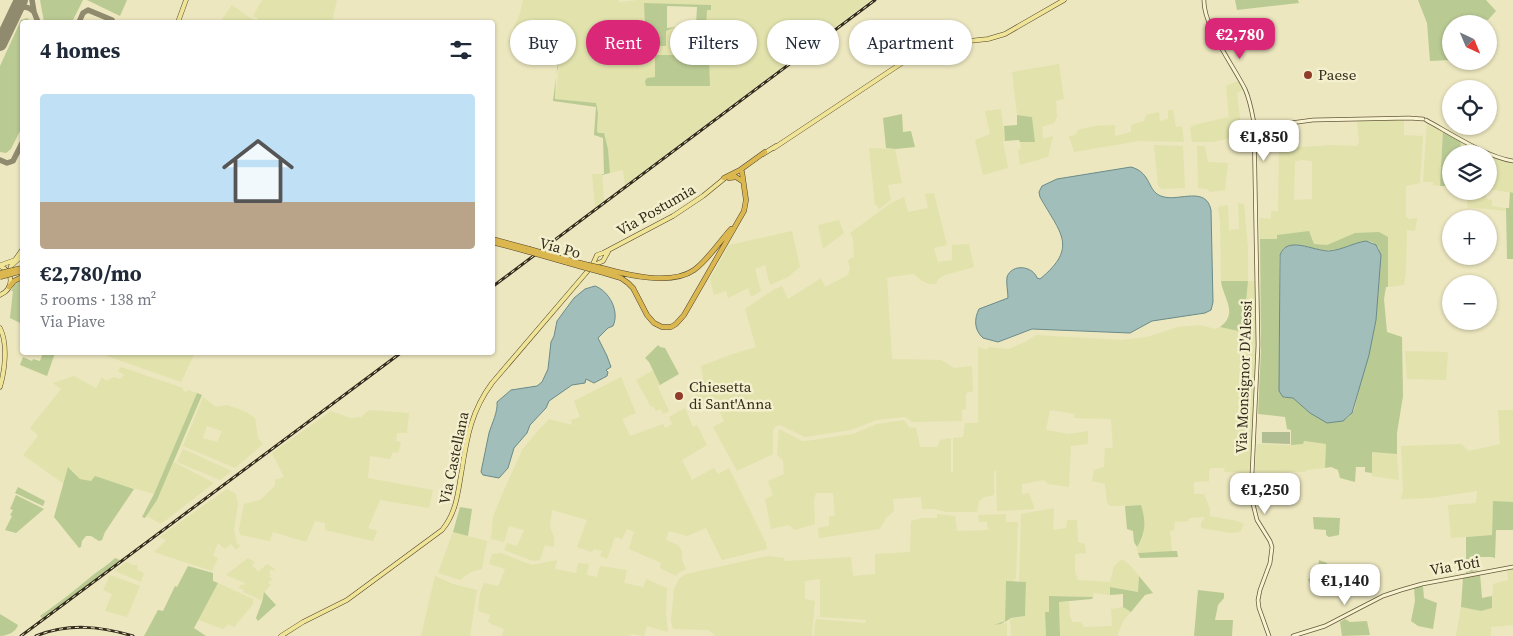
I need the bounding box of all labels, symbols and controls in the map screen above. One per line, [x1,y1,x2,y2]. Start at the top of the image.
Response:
north arrow [1442,15,1498,70]
map controls [1442,15,1497,330]
pin: €2,780 [1199,18,1281,60]
chip: Buy [510,20,576,65]
chip: Rent [586,20,660,65]
chip: Filters [670,20,757,65]
chip: New [767,20,839,65]
chip: Apartment [849,20,972,65]
text: €2,780 [1216,23,1264,45]
text: 4 homes [40,36,120,65]
icon: filters [447,36,475,64]
place label: Paese [1318,64,1357,85]
marker: Paese [1302,69,1314,81]
button: locate [1442,80,1497,135]
pin: €1,850 [1223,120,1305,162]
text: €1,850 [1240,125,1288,147]
icon: home [213,126,303,216]
button: layers [1442,145,1497,200]
street label: Via Postumia [612,178,699,241]
button: + [1442,210,1497,265]
street label: Via Po [537,232,583,263]
text: €2,780/mo [40,259,142,288]
button: − [1442,275,1497,330]
text: 5 rooms · 138 m² [40,288,156,310]
street label: Via Monsignor D'Alessi [1230,300,1257,454]
text: Via Piave [40,310,105,332]
place label: Chiesetta di Sant'Anna [689,376,772,414]
marker: Chiesetta di Sant'Anna [673,390,685,402]
street label: Via Castellana [433,409,474,506]
pin: €1,250 [1224,472,1306,515]
text: €1,250 [1241,478,1289,500]
street label: Via Toti [1428,551,1482,580]
pin: €1,140 [1304,564,1386,606]
text: €1,140 [1321,569,1369,591]

